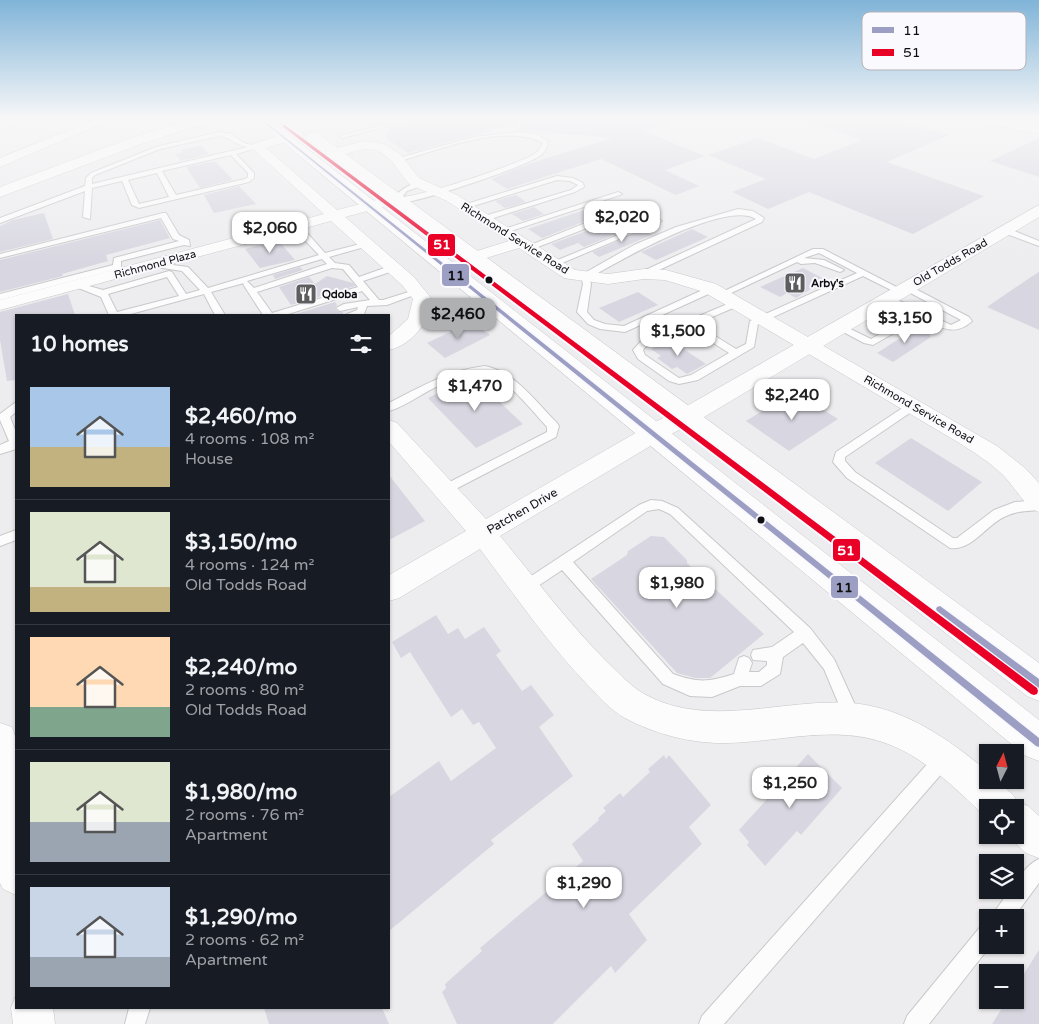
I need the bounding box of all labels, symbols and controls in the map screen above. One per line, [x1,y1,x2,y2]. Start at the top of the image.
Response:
legend [862,12,1026,70]
text: 11 [903,22,921,39]
text: 51 [903,44,921,61]
street label: Richmond Service Road [458,200,571,277]
pin: $2,020 [581,200,663,243]
text: $2,020 [595,207,649,227]
pin: $2,060 [229,212,311,254]
text: $2,060 [243,218,297,238]
line badge: 51 [427,233,456,257]
text: 51 [433,236,451,253]
street label: Old Todds Road [911,236,990,289]
street label: Richmond Plaza [113,247,198,282]
line badge: 11 [441,263,470,287]
text: 11 [447,267,465,284]
restaurant icon: Arby's [783,271,807,295]
unlabelled marker [484,275,494,285]
place label: Arby's [811,277,845,291]
restaurant icon: Qdoba [294,282,318,306]
place label: Qdoba [322,288,357,301]
pin: $2,460 [417,298,499,340]
pin: $3,150 [864,302,946,344]
text: $2,460 [431,304,485,324]
text: $3,150 [878,308,932,328]
pin: $1,500 [637,314,719,357]
text: $1,500 [651,321,705,341]
icon: filters [347,330,375,358]
text: 10 homes [30,332,129,357]
pin: $1,470 [434,370,516,412]
street label: Richmond Service Road [861,373,976,446]
text: $1,470 [448,376,502,396]
pin: $2,240 [751,378,833,421]
text: $2,240 [765,385,819,405]
text: $2,460/mo [185,404,297,429]
icon: home [70,407,130,467]
text: 4 rooms · 108 m² [185,429,314,449]
text: House [185,449,233,469]
street label: Patchen Drive [484,485,560,537]
unlabelled marker [756,515,766,525]
text: $3,150/mo [185,530,297,555]
icon: home [70,532,130,592]
line badge: 51 [832,538,861,562]
text: 51 [837,542,855,559]
text: 4 rooms · 124 m² [185,555,314,575]
pin: $1,980 [636,566,718,609]
text: $1,980 [650,573,704,593]
text: Old Todds Road [185,575,307,595]
line badge: 11 [830,575,859,599]
text: 11 [835,579,853,596]
text: $2,240/mo [185,655,297,680]
icon: home [70,657,130,717]
text: 2 rooms · 80 m² [185,680,304,700]
text: Old Todds Road [185,700,307,720]
north arrow [979,744,1024,789]
map controls [979,744,1024,1009]
pin: $1,250 [749,766,831,809]
text: $1,250 [763,773,817,793]
text: $1,980/mo [185,780,297,805]
icon: home [70,782,130,842]
button: locate [979,799,1024,844]
text: 2 rooms · 76 m² [185,805,304,825]
text: Apartment [185,825,268,845]
button: layers [979,854,1024,899]
pin: $1,290 [543,866,625,909]
text: $1,290 [557,873,611,893]
text: $1,290/mo [185,905,297,930]
icon: home [70,907,130,967]
button: + [979,909,1024,954]
text: 2 rooms · 62 m² [185,930,304,950]
text: Apartment [185,950,268,970]
button: − [979,964,1024,1009]

